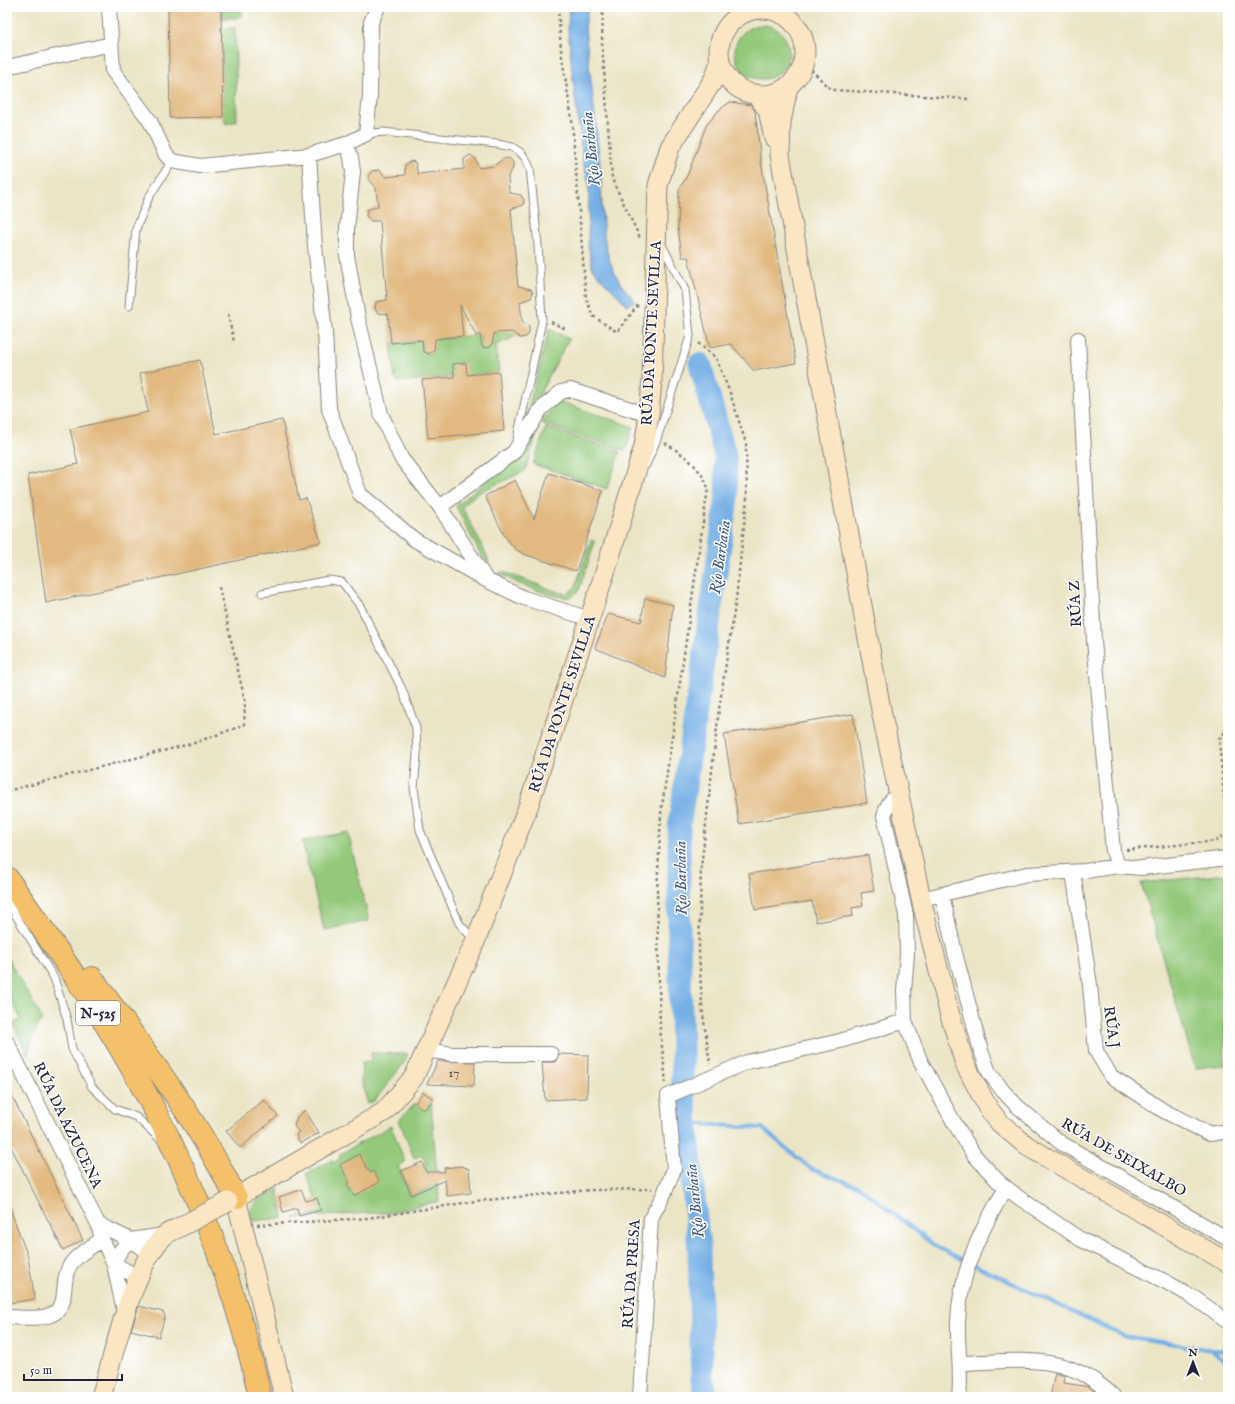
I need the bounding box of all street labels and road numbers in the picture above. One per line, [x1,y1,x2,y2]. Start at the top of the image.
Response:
street label: RÚA DA PONTE SEVILLA [637,239,666,426]
street label: RÚA Z [1065,580,1086,628]
street label: RÚA DA PONTE SEVILLA [525,612,600,795]
road number: N-525 [76,1001,120,1025]
street label: RÚA J [1099,1005,1124,1049]
street label: RÚA DA AZUCENA [29,1059,107,1192]
street label: RÚA DE SEIXALBO [1058,1114,1190,1201]
street label: RÚA DA PRESA [618,1218,645,1329]

